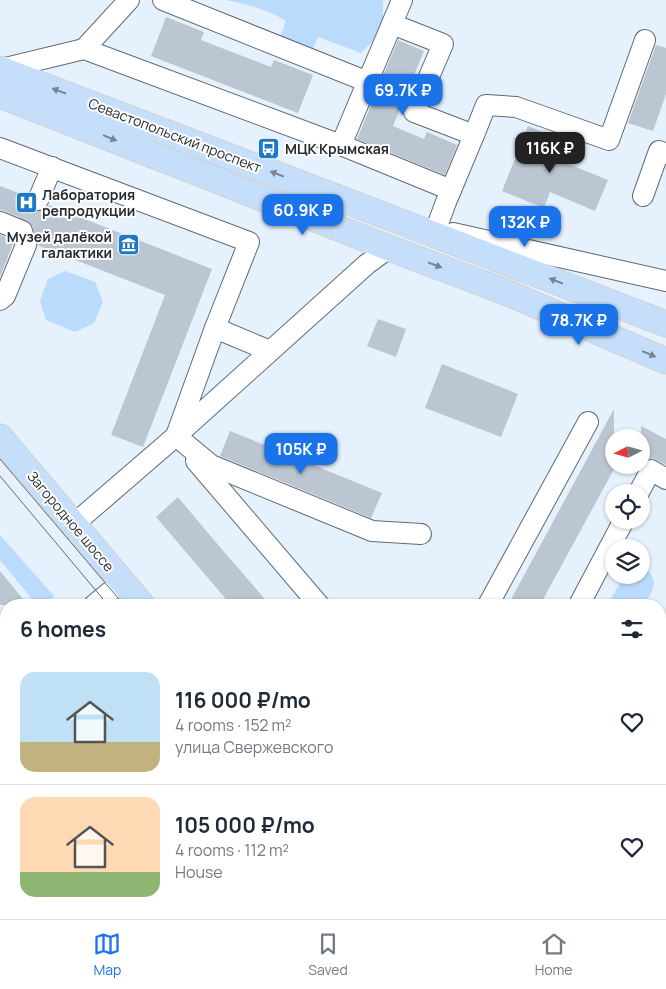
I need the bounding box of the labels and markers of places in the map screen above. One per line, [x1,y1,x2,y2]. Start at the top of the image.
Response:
pin: 69.7K ₽ [357,74,449,116]
pin: 116K ₽ [509,132,591,174]
bus stop icon: МЦК Крымская [257,136,281,160]
place label: МЦК Крымская [285,139,389,158]
place label: Лаборатория репродукции [42,185,135,220]
hospital icon: Лаборатория репродукции [14,190,38,214]
pin: 60.9K ₽ [257,194,349,236]
pin: 132K ₽ [484,206,566,248]
place label: Музей далёкой галактики [7,227,112,262]
museum icon: Музей далёкой галактики [116,232,140,256]
pin: 78.7K ₽ [533,304,625,346]
pin: 105K ₽ [260,432,342,475]

